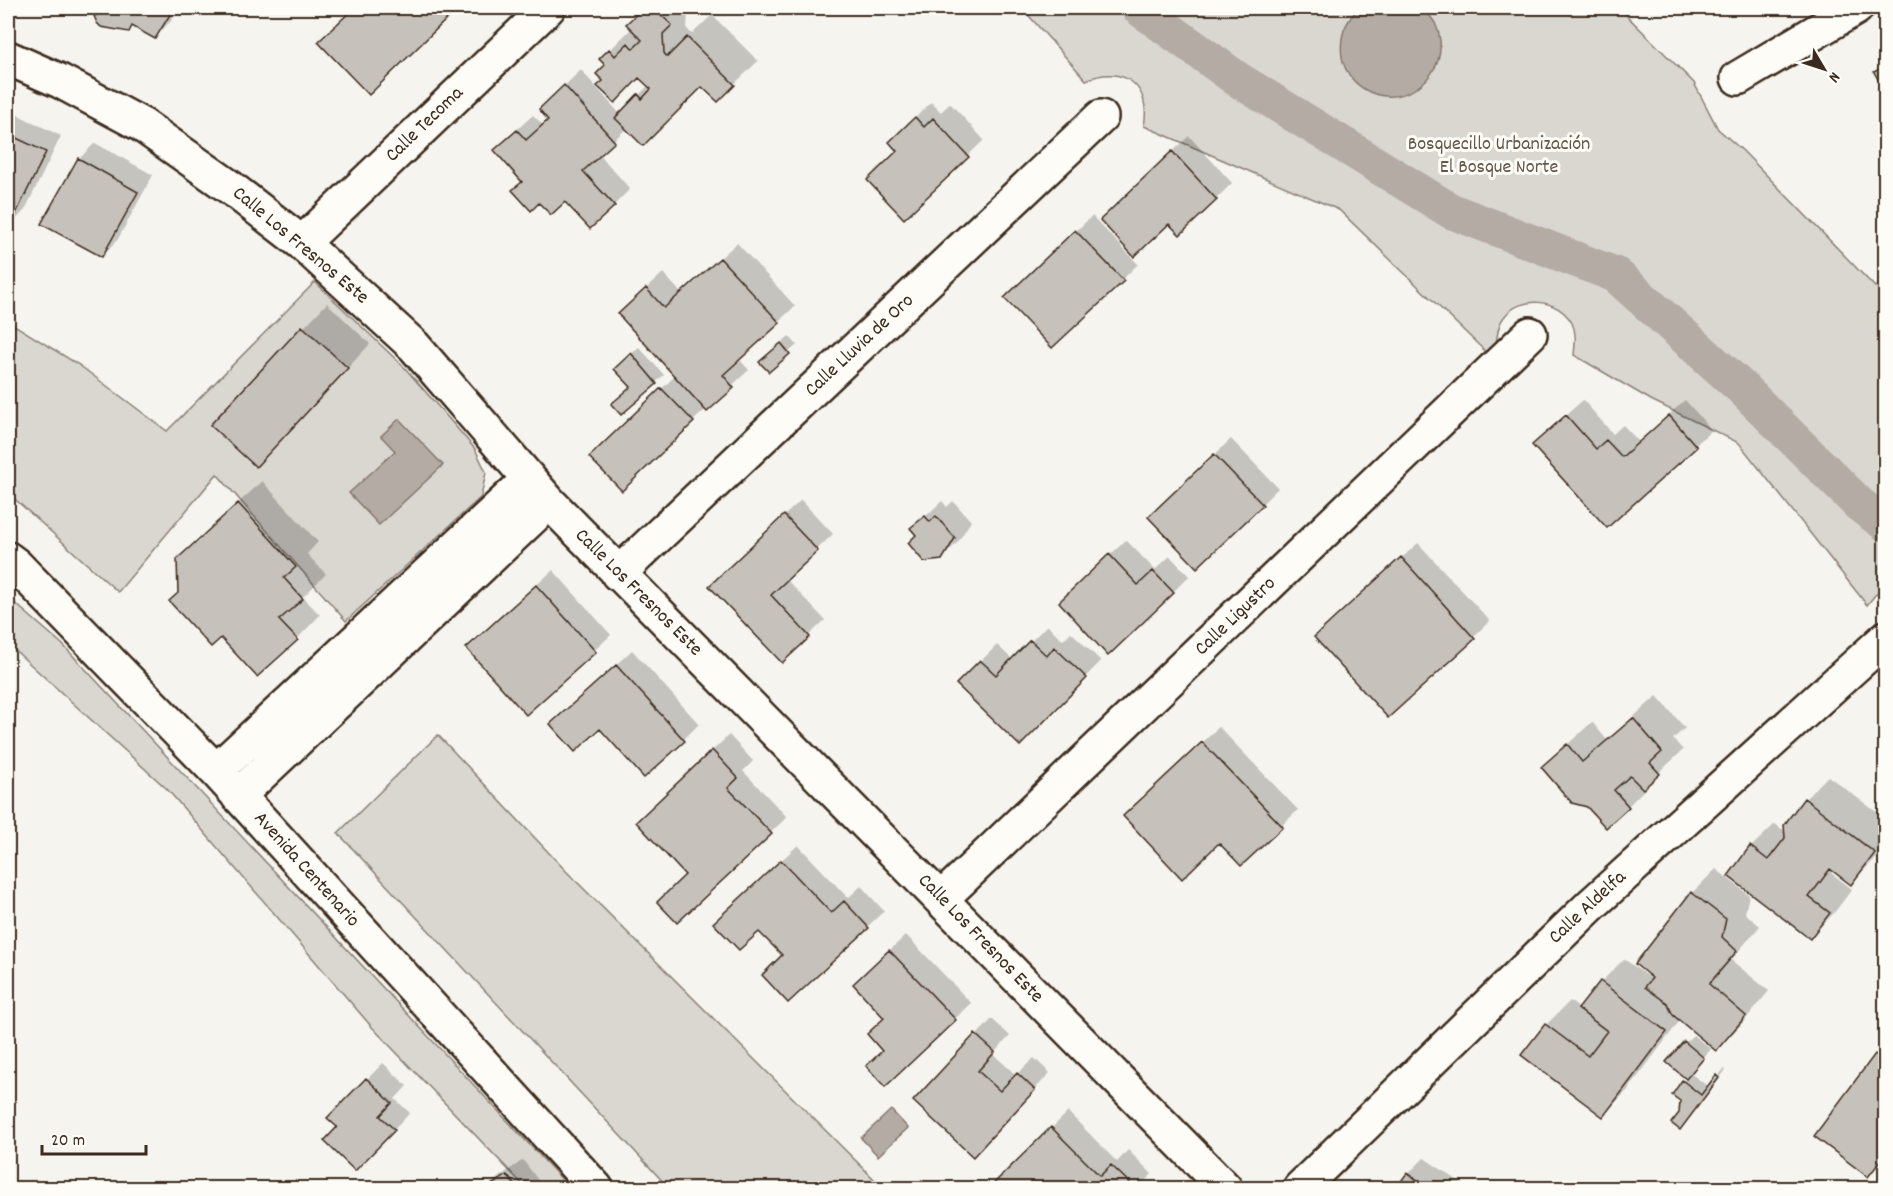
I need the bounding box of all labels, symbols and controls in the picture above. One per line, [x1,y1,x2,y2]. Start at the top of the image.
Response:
north arrow [1794,39,1854,99]
text: N [1822,67,1845,87]
street label: Calle Tecoma [380,80,471,169]
park label: Bosquecillo Urbanización El Bosque Norte [1408,131,1590,182]
street label: Calle Los Fresnos Este [226,180,375,312]
street label: Calle Lluvia de Oro [799,288,921,404]
street label: Calle Los Fresnos Este [568,523,708,663]
street label: Calle Ligustro [1189,571,1283,663]
street label: Avenida Centenario [246,806,366,934]
street label: Calle Aldelfa [1543,864,1634,951]
street label: Calle Los Fresnos Este [911,868,1049,1010]
scale bar [42,1118,146,1156]
text: 20 m [51,1129,85,1154]

